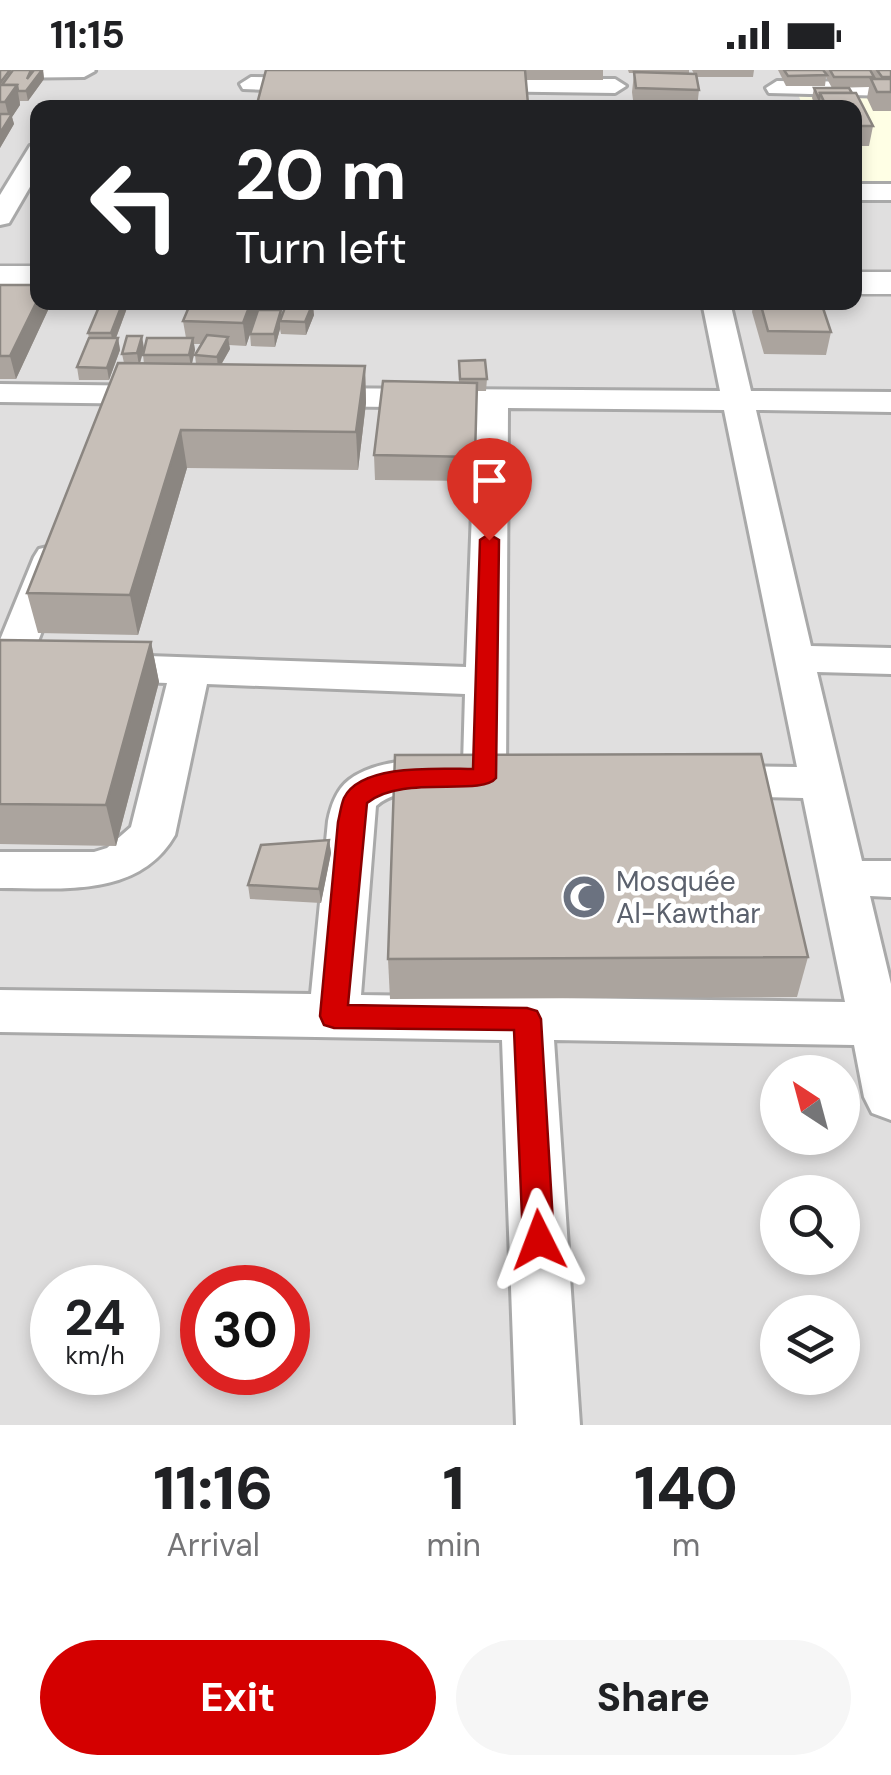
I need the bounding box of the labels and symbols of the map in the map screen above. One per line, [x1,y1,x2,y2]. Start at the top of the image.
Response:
pin [447,438,532,541]
place label: Mosquée Al-Kawthar [616,863,761,932]
mosque icon: Mosquée Al-Kawthar [561,874,607,920]
north arrow [760,1055,860,1155]
position arrow [487,1188,591,1292]
speed limit sign: 30 [180,1265,310,1395]

